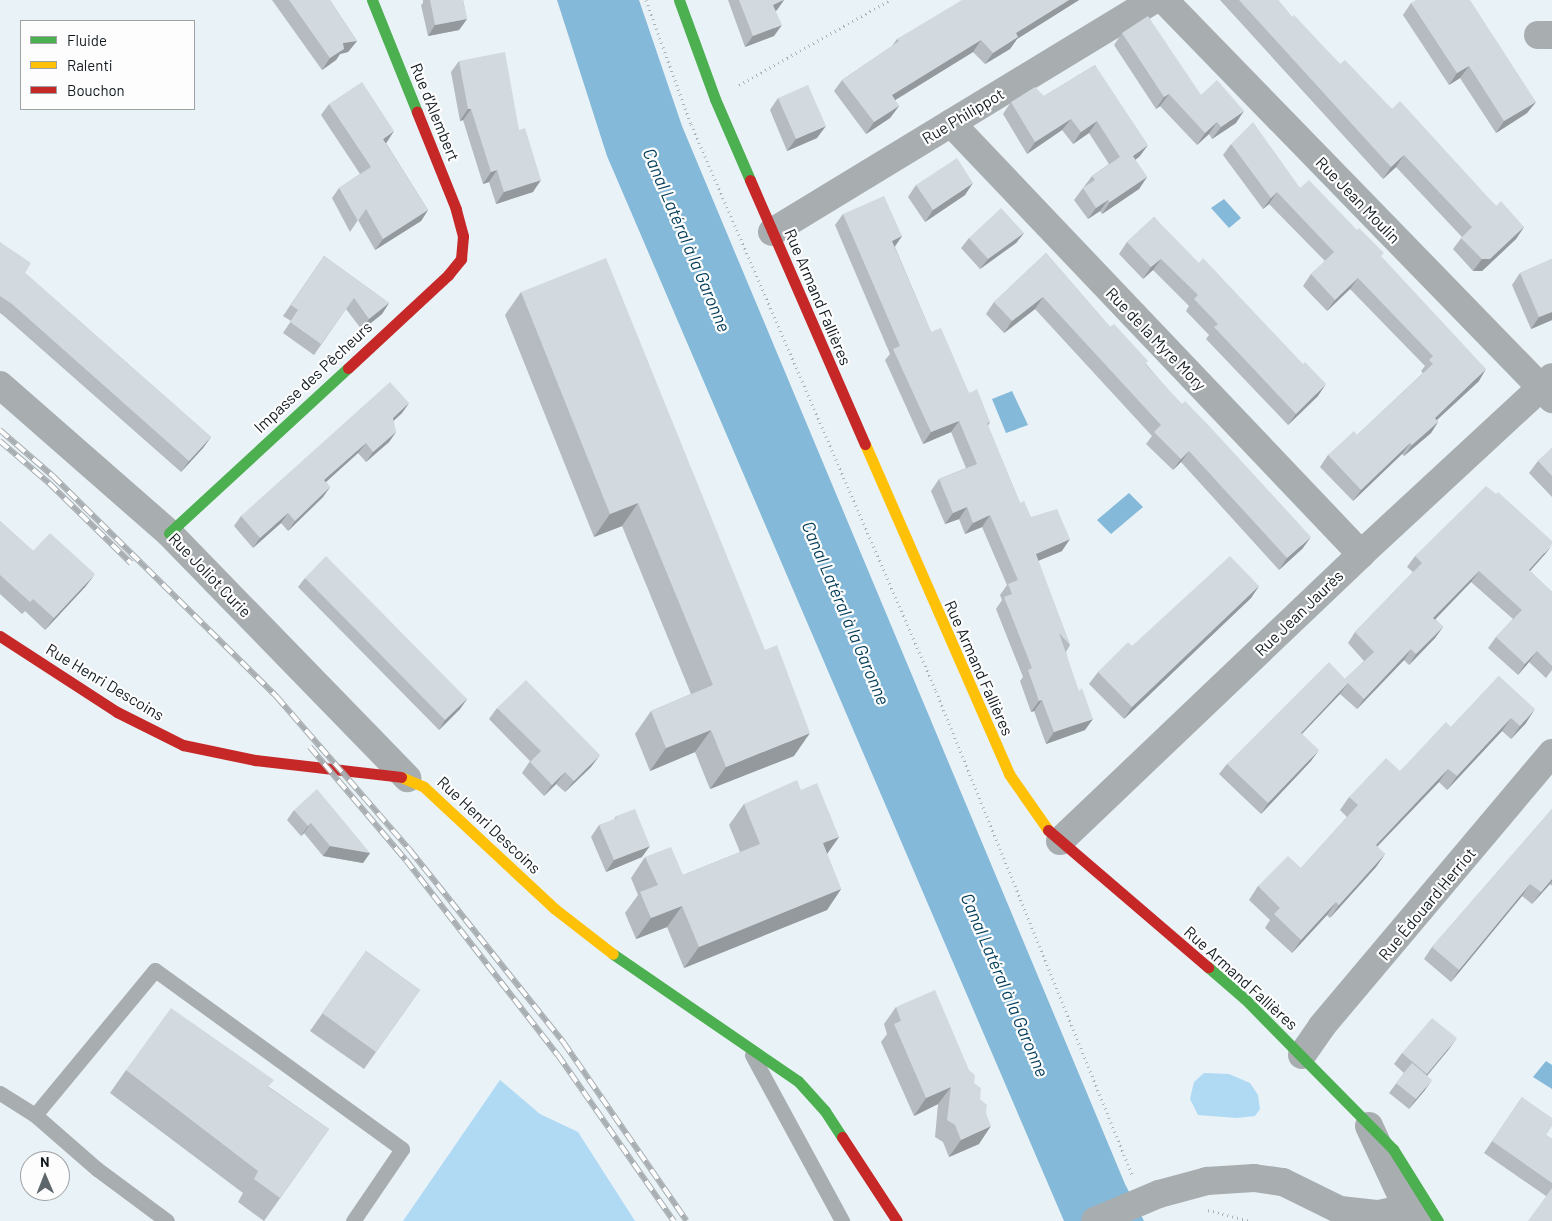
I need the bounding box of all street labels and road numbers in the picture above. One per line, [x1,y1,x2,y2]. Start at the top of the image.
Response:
street label: Rue d'Alembert [407,60,463,164]
street label: Rue Philippot [919,84,1007,148]
street label: Rue Jean Moulin [1312,153,1404,247]
street label: Rue Armand Fallières [781,226,855,368]
street label: Rue de la Myre Mory [1102,284,1210,394]
street label: Impasse des Pêcheurs [250,317,376,437]
street label: Rue Joliot Curie [165,529,255,621]
street label: Rue Jean Jaurès [1251,566,1347,660]
street label: Rue Armand Fallières [941,597,1017,739]
street label: Rue Henri Descoins [43,639,167,725]
street label: Rue Henri Descoins [433,772,545,878]
street label: Rue Édouard Herriot [1374,844,1480,964]
street label: Rue Armand Fallières [1180,922,1302,1034]

